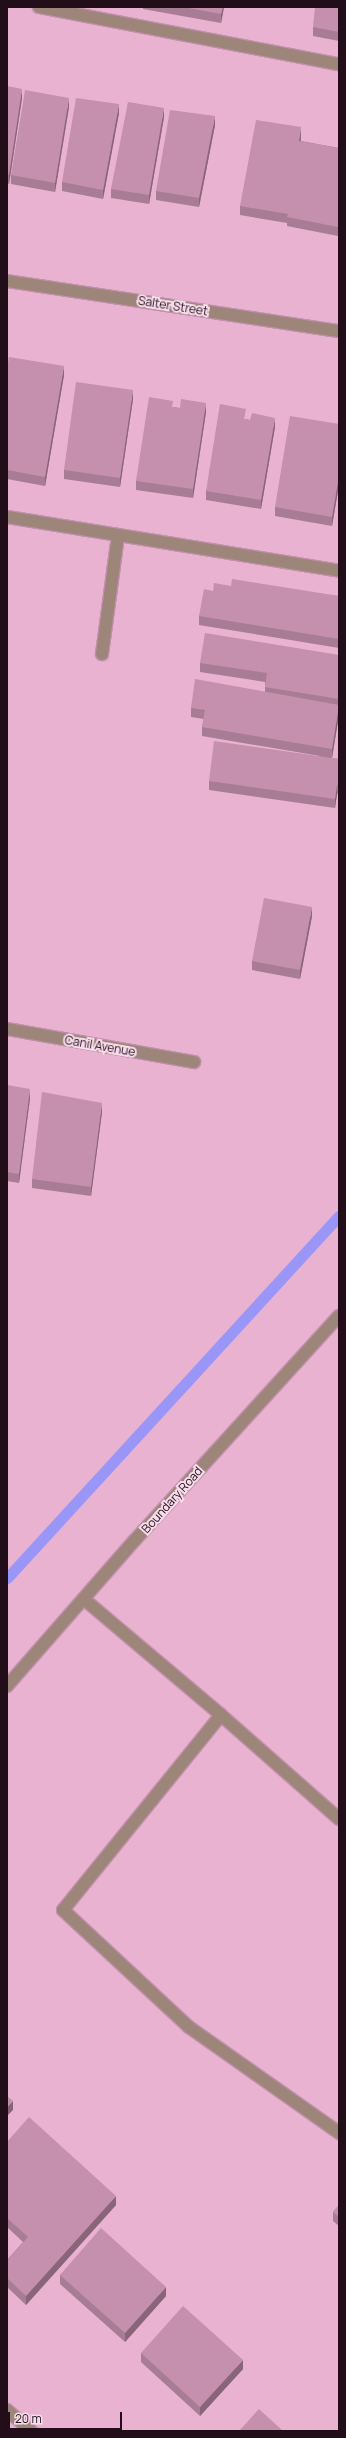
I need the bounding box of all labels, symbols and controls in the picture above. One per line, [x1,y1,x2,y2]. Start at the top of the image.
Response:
street label: Salter Street [137,293,209,319]
street label: Canil Avenue [64,1033,136,1059]
street label: Boundary Road [139,1464,205,1536]
scale bar [10,2404,124,2430]
text: 20 m [15,2410,42,2427]

